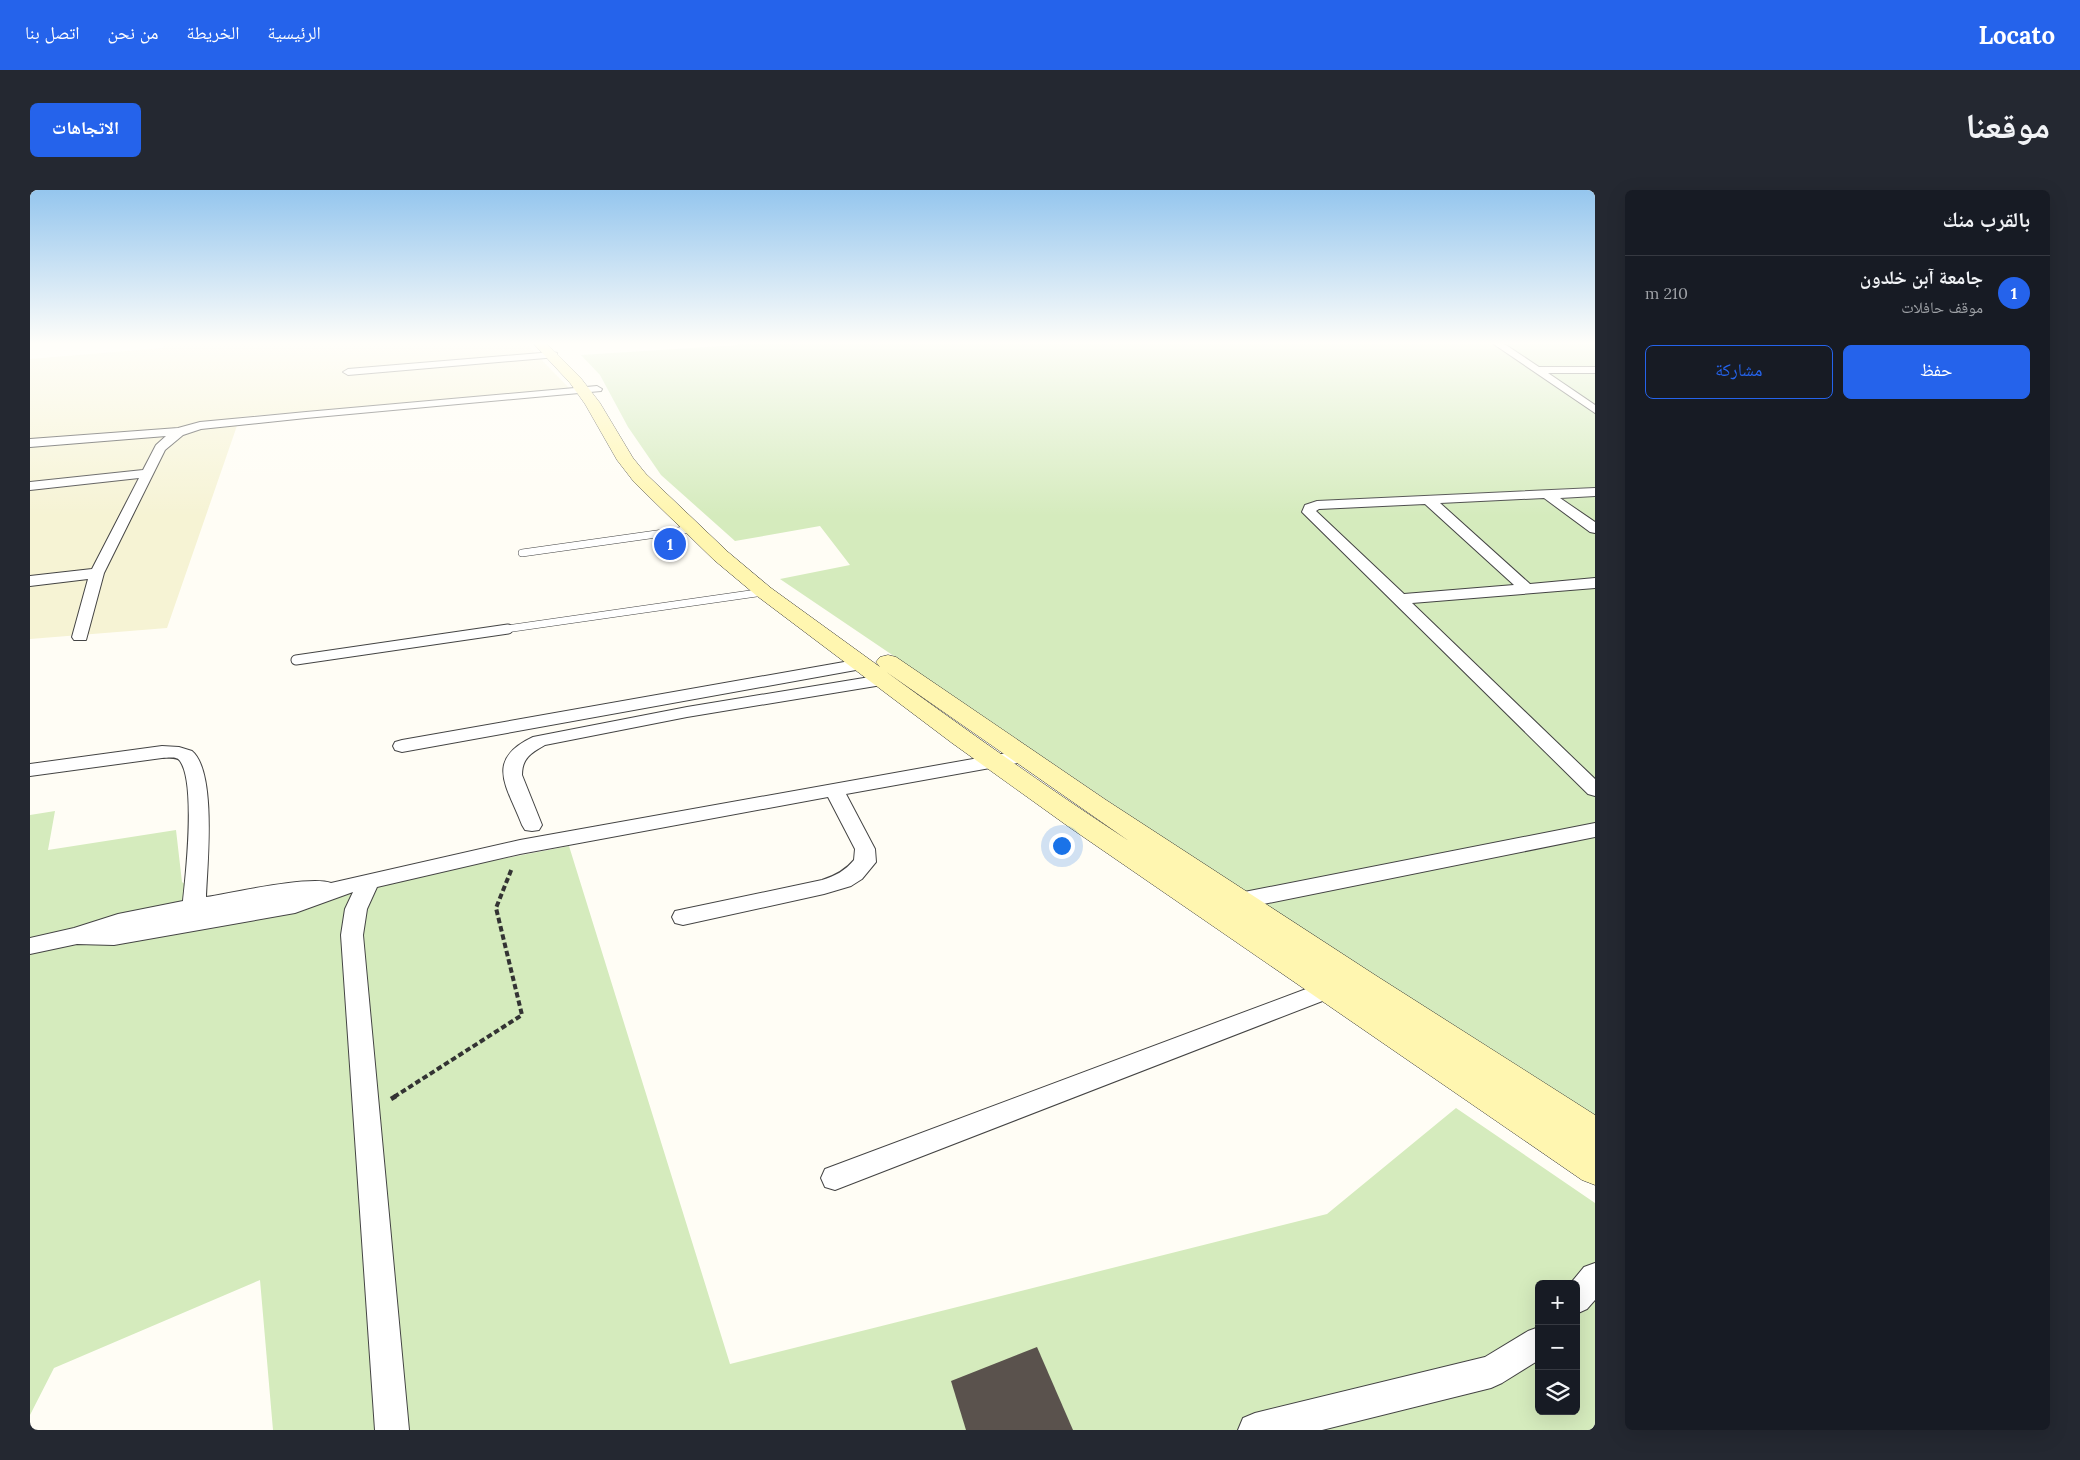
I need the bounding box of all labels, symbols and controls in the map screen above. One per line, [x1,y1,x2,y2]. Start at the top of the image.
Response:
text: Locato [1979,20,2055,51]
text: اتصل بنا [25,21,80,44]
text: من نحن [108,21,159,44]
text: الخريطة [187,21,240,44]
text: الرئيسية [268,21,321,44]
button: الاتجاهات [30,103,141,157]
text: موقعنا [1965,103,2050,148]
text: بالقرب منك [1943,206,2030,233]
text: جامعة آبن خلدون [1860,265,1983,289]
text: 210 m [1645,283,1688,303]
text: 1 [2011,283,2017,303]
text: موقف حافلات [1901,297,1983,317]
button: مشاركة [1645,345,1833,399]
button: حفظ [1843,345,2030,399]
pin: 1 [654,525,686,563]
your location [1049,833,1075,859]
map controls [1535,1280,1580,1415]
button: + [1535,1280,1580,1325]
button: − [1535,1325,1580,1370]
button: layers [1535,1370,1580,1415]

